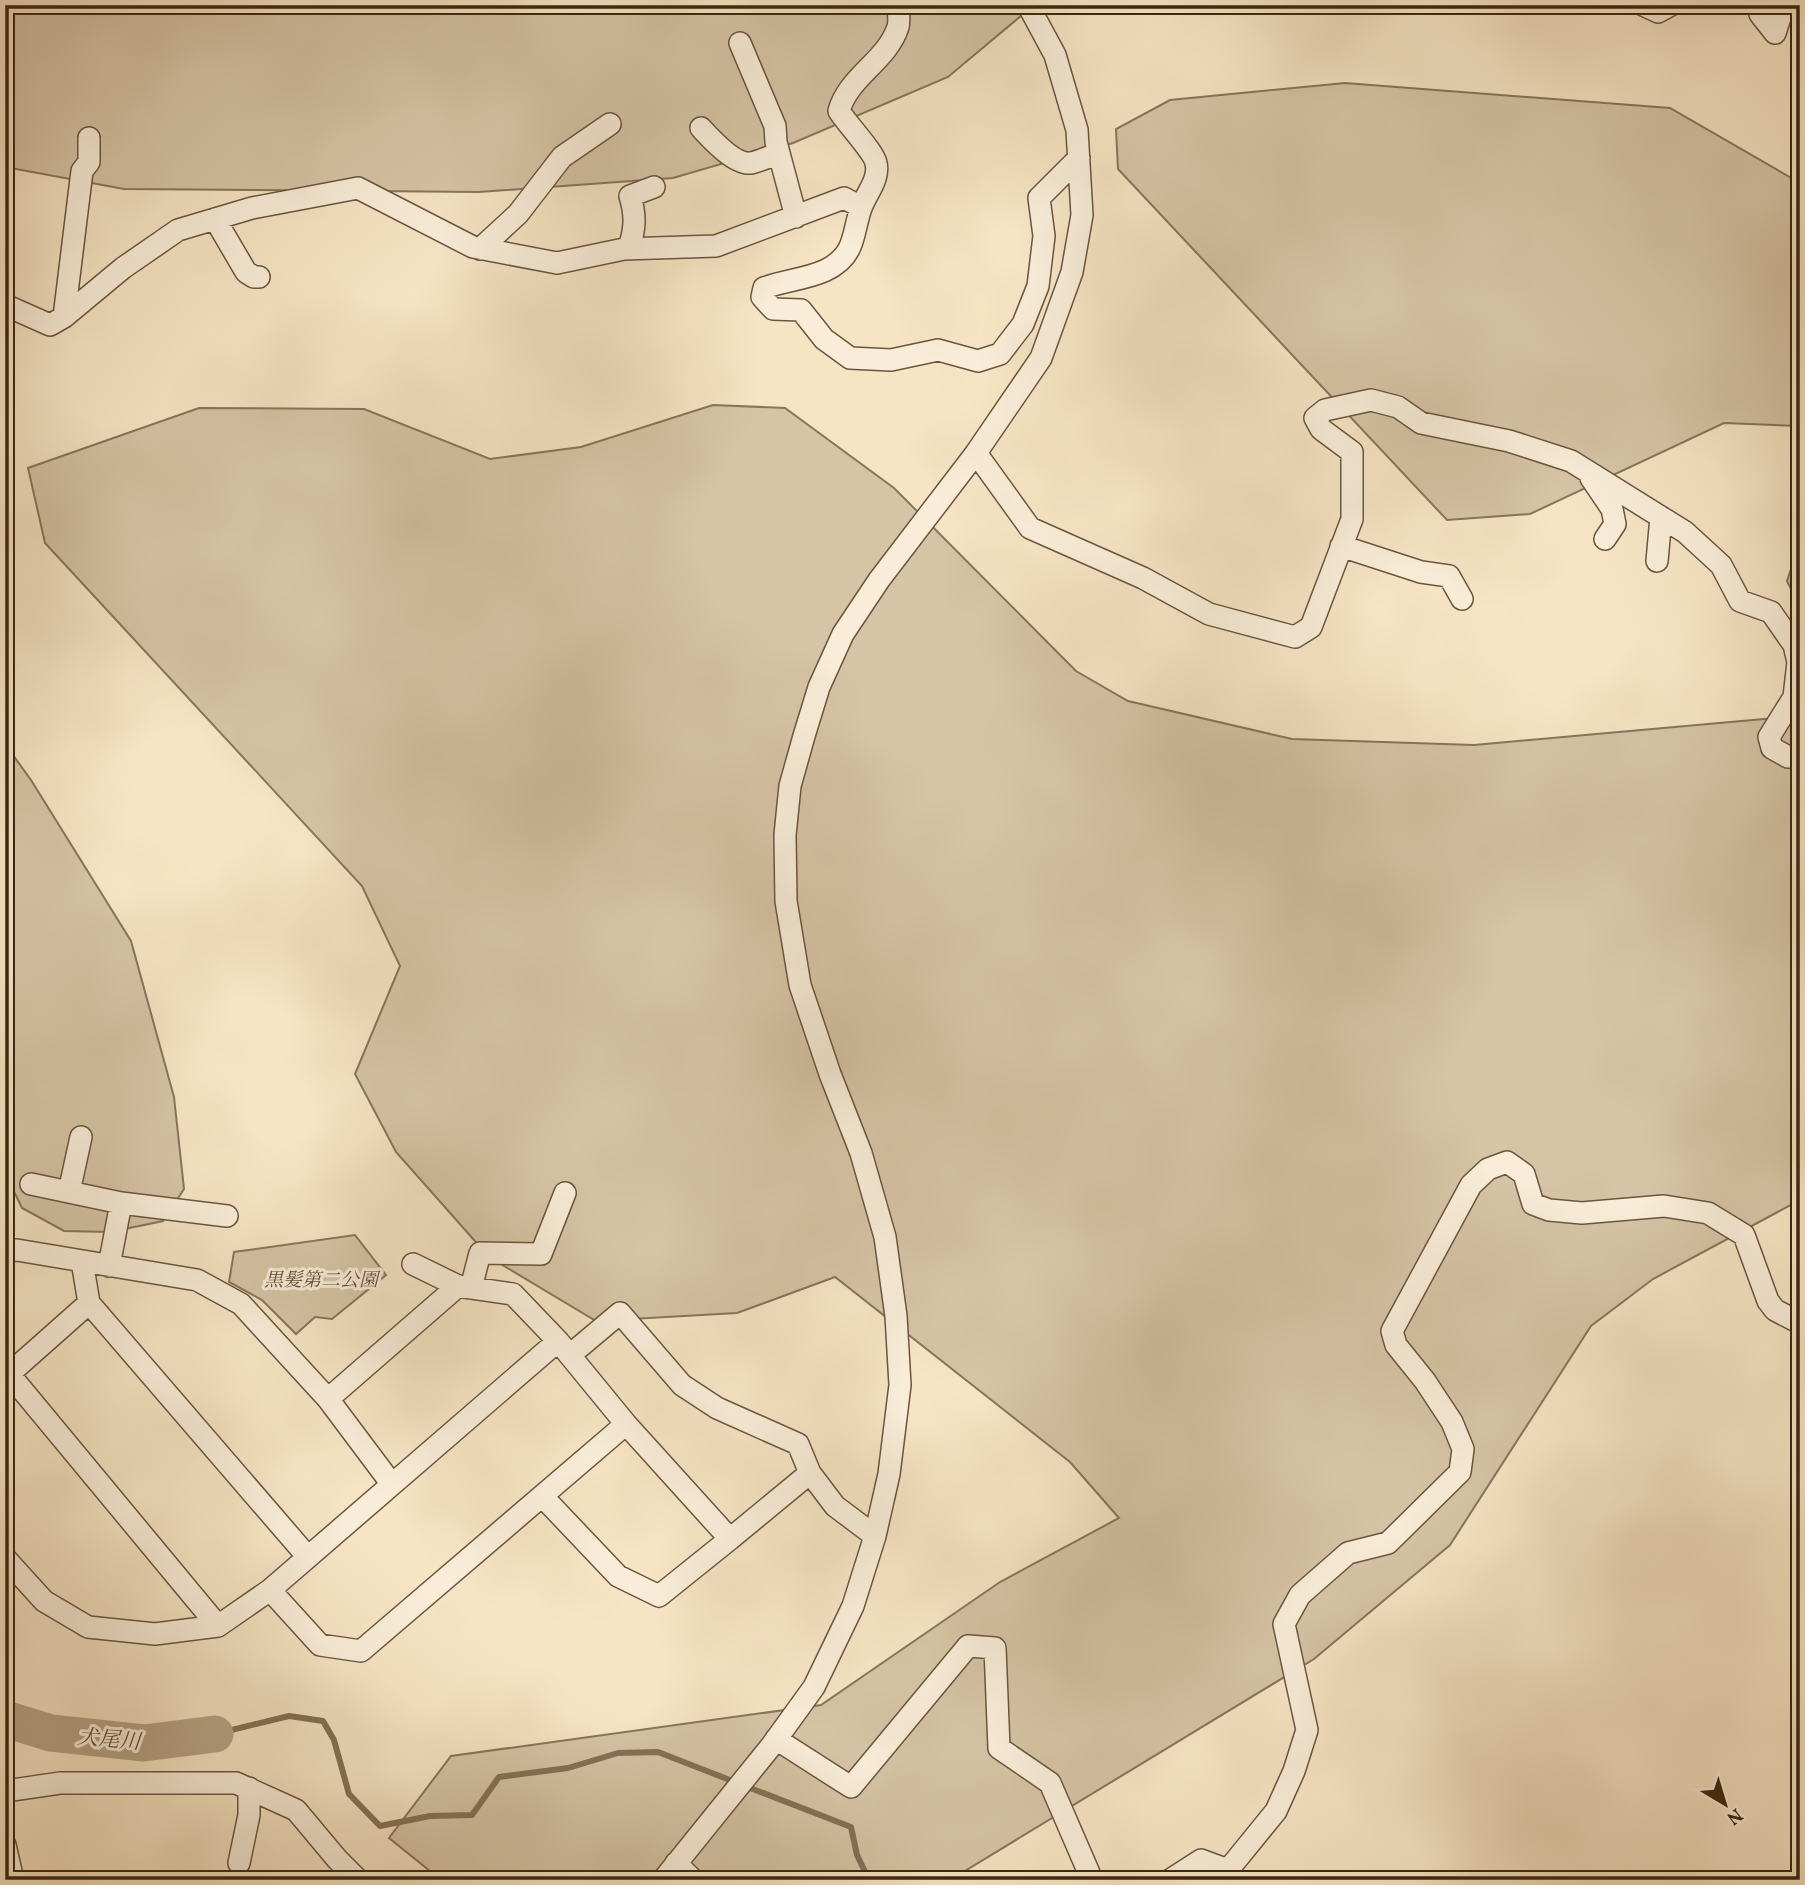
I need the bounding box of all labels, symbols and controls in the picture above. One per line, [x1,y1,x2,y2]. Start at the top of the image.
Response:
park label: 黒髪第二公園 [264,1268,381,1294]
water label: 犬尾川 [76,1723,144,1758]
north arrow [1689,1770,1759,1840]
text: N [1721,1801,1748,1830]

